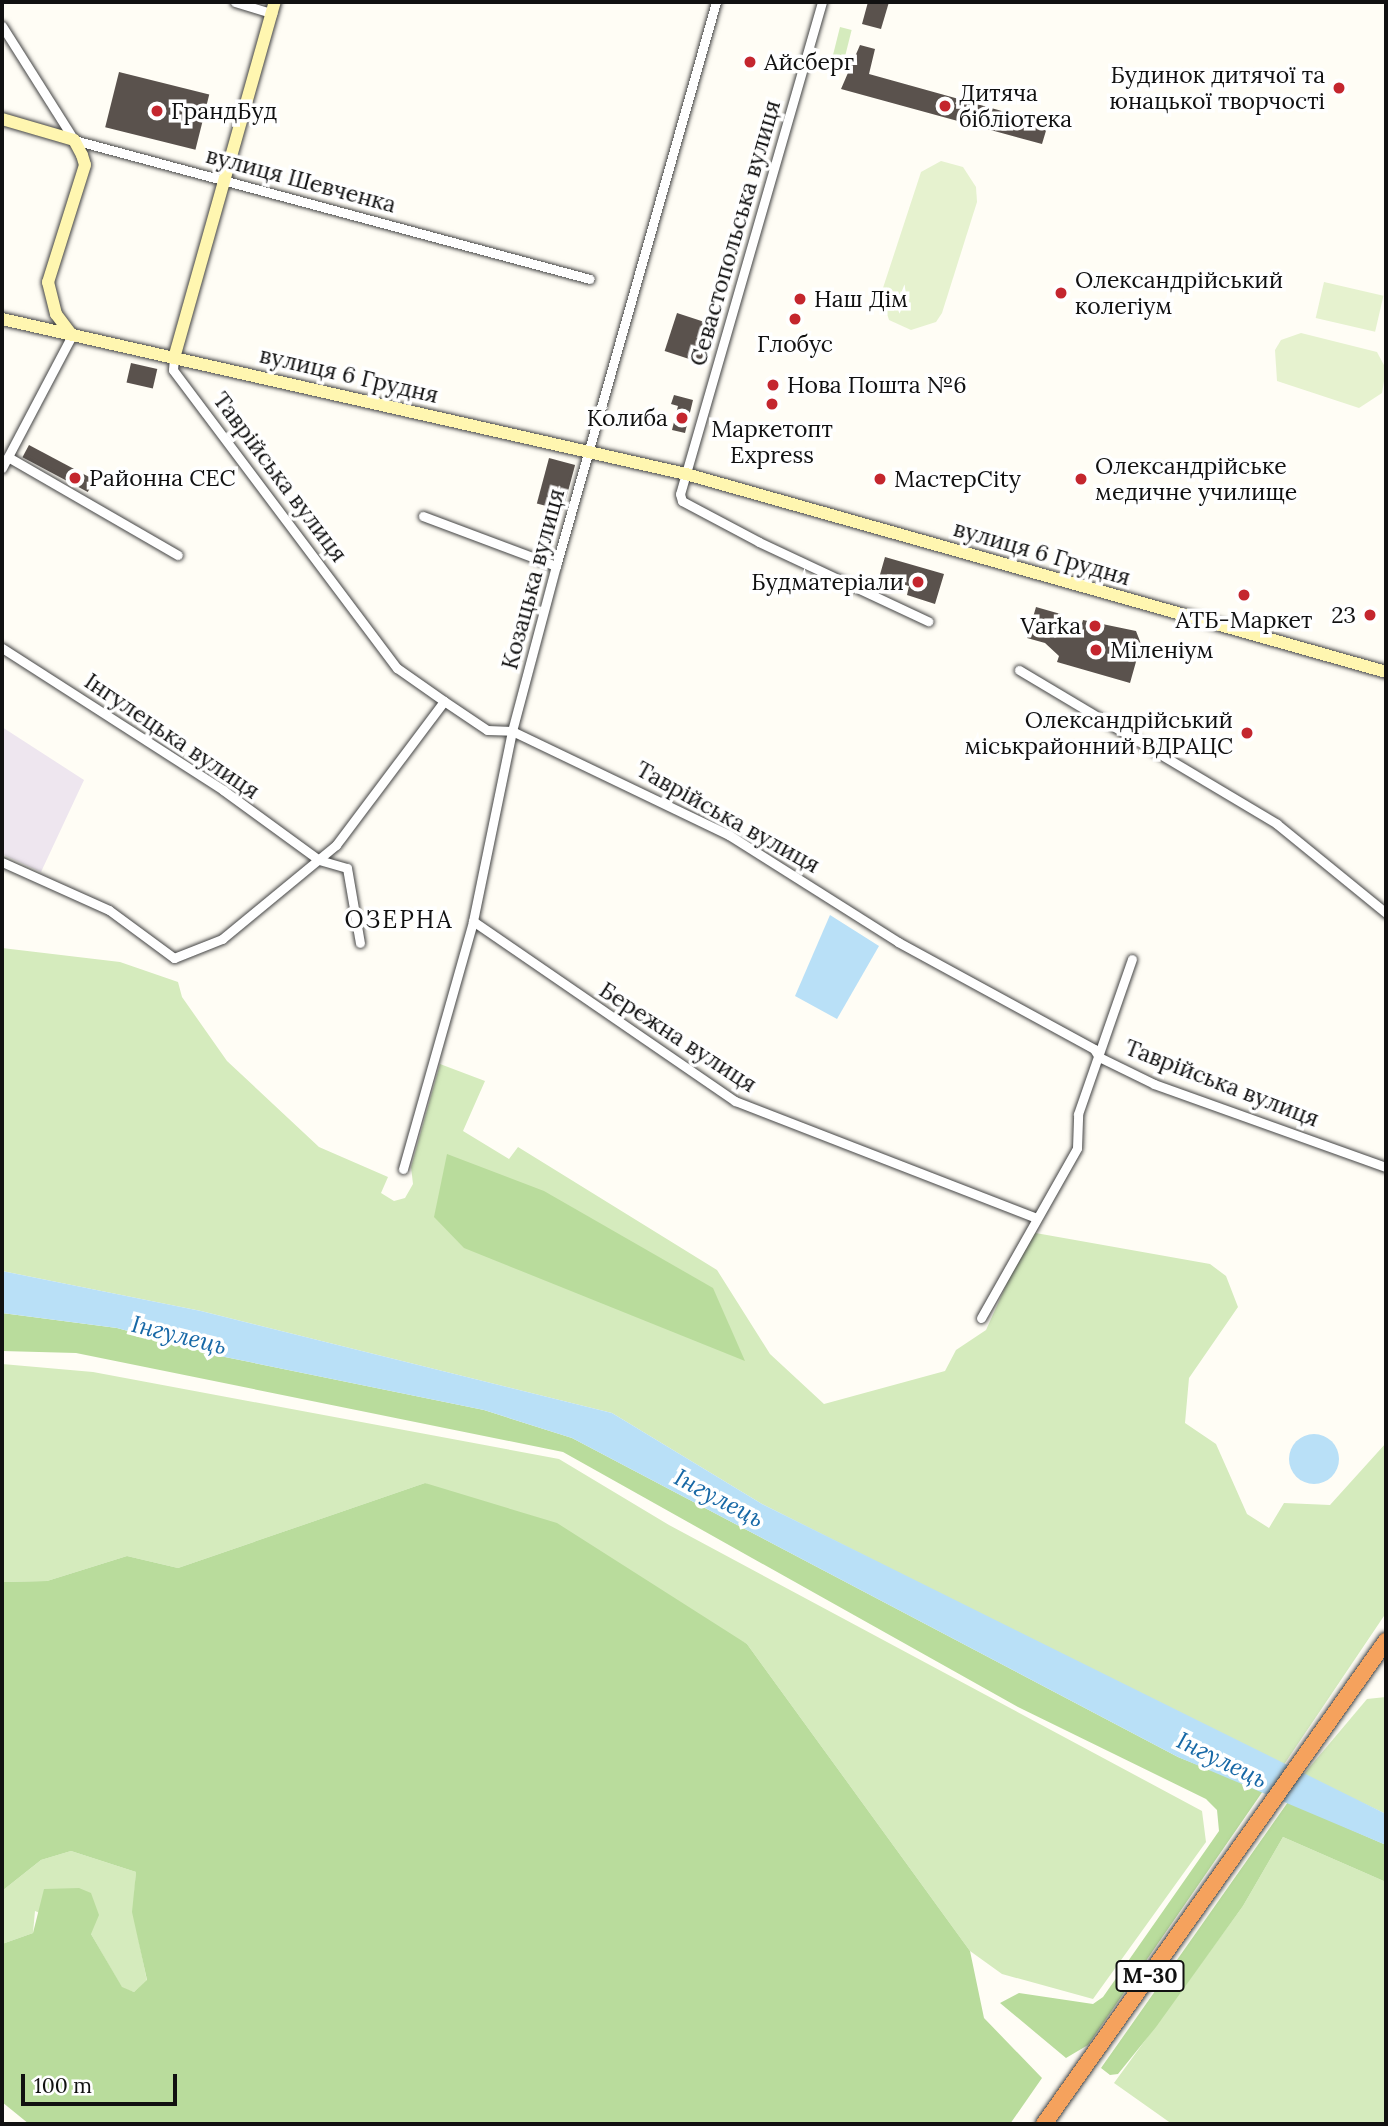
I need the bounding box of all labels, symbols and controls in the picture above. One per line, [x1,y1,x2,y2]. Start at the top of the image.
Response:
place label: Айсберг [764,48,854,76]
marker: Айсберг [742,54,758,70]
place label: Будинок дитячої та юнацької творчості [1109,61,1325,115]
place label: Дитяча бібліотека [959,79,1072,133]
marker: Будинок дитячої та юнацької творчості [1331,80,1347,96]
place label: ГрандБуд [171,97,277,125]
street label: Севастопольська вулиця [684,97,786,369]
marker: Дитяча бібліотека [937,98,953,114]
marker: ГрандБуд [149,103,165,119]
street label: вулиця Шевченка [203,141,399,219]
place label: Олександрійський колегіум [1075,266,1283,320]
place label: Наш Дім [814,285,908,313]
marker: Олександрійський колегіум [1053,285,1069,301]
marker: Наш Дім [792,291,808,307]
marker: Глобус [787,311,803,327]
place label: Глобус [757,330,833,358]
street label: вулиця 6 Грудня [257,341,441,409]
place label: Нова Пошта №6 [787,371,967,399]
marker: Нова Пошта №6 [765,377,781,393]
street label: Таврійська вулиця [207,387,353,567]
marker: Маркетопт Express [764,396,780,412]
place label: Колиба [587,404,668,432]
marker: Колиба [674,410,690,426]
place label: Маркетопт Express [711,415,833,469]
place label: Олександрійське медичне училище [1095,452,1297,506]
place label: Районна СЕС [89,464,236,492]
place label: МастерCity [894,465,1021,493]
marker: Районна СЕС [67,470,83,486]
marker: МастерCity [872,471,888,487]
marker: Олександрійське медичне училище [1073,471,1089,487]
street label: Козацька вулиця [496,486,570,672]
street label: вулиця 6 Грудня [950,515,1134,591]
place label: Будматеріали [751,568,904,596]
marker: Будматеріали [910,574,926,590]
marker: АТБ-Маркет [1236,587,1252,603]
place label: 23 [1331,601,1356,629]
place label: АТБ-Маркет [1176,606,1312,634]
marker: 23 [1362,607,1378,623]
place label: Varka [1021,612,1081,640]
marker: Varka [1087,618,1103,634]
place label: Міленіум [1110,636,1213,664]
marker: Міленіум [1088,642,1104,658]
street label: Інгулецька вулиця [79,667,265,805]
place label: Олександрійський міськрайонний ВДРАЦС [964,706,1233,760]
marker: Олександрійський міськрайонний ВДРАЦС [1239,725,1255,741]
street label: Таврійська вулиця [631,755,825,879]
district label: ОЗЕРНА [345,906,453,934]
street label: Бережна вулиця [594,976,762,1098]
street label: Таврійська вулиця [1121,1033,1323,1133]
water label: Інгулець [128,1309,230,1361]
water label: Інгулець [669,1462,769,1534]
water label: Інгулець [1172,1726,1272,1794]
road number: М-30 [1115,1958,1185,1994]
scale bar [24,2060,180,2104]
text: 100 m [34,2072,92,2099]

